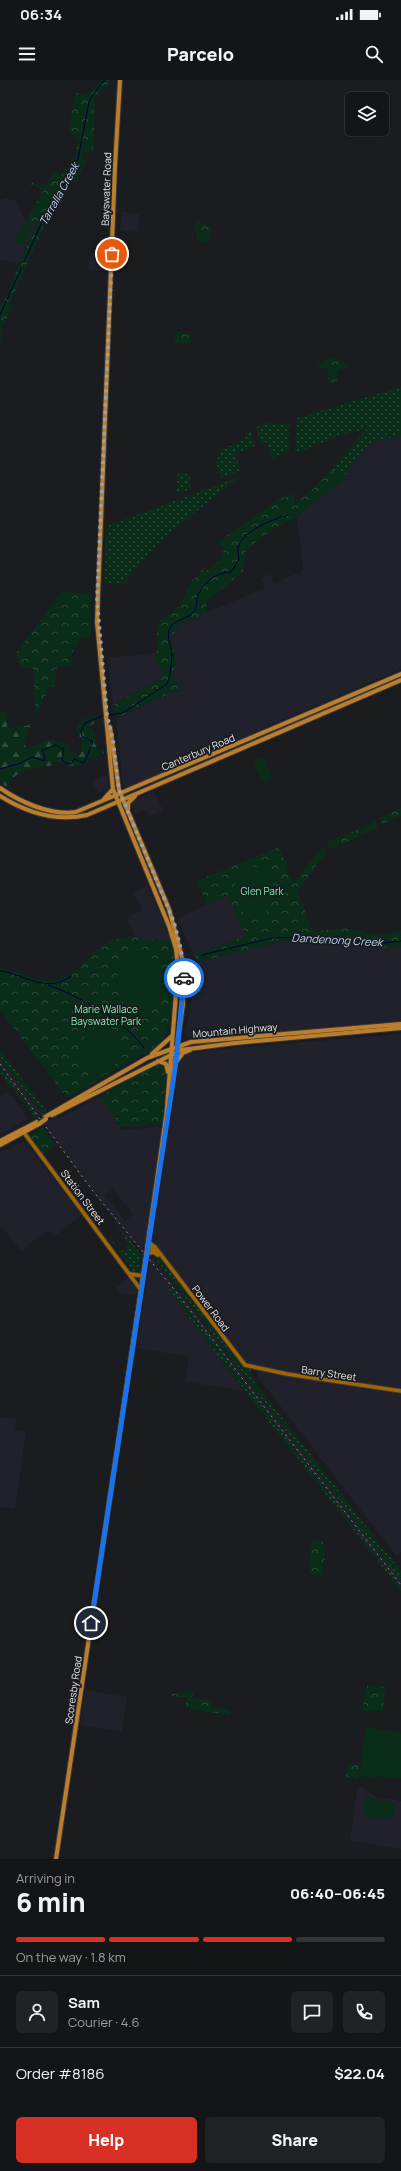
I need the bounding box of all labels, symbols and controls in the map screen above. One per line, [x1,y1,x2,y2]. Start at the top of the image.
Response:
text: 06:34 [20,4,62,25]
text: Parcelo [167,42,234,66]
icon: menu [16,43,38,65]
icon: search [363,43,385,65]
map controls [345,92,389,136]
button: layers [345,92,389,136]
street label: Bayswater Road [98,152,114,226]
water label: Tarralla Creek [35,159,83,228]
pin [95,237,129,271]
icon: bag [101,243,123,265]
street label: Canterbury Road [159,730,237,774]
park label: Glen Park [241,884,285,898]
water label: Dandenong Creek [291,930,384,949]
courier [164,958,204,998]
icon: car [173,967,195,989]
park label: Marie Wallace Bayswater Park [71,1002,142,1028]
street label: Mountain Highway [192,1019,279,1041]
street label: Station Street [58,1167,108,1227]
street label: Power Road [189,1282,233,1334]
street label: Barry Street [301,1362,357,1384]
pin [74,1606,108,1640]
icon: home [80,1612,102,1634]
street label: Scoresby Road [61,1655,85,1725]
text: Arriving in [16,1869,75,1887]
text: 06:40–06:45 [290,1883,385,1904]
text: 6 min [16,1884,85,1920]
text: On the way · 1.8 km [16,1948,126,1966]
button: person [16,1991,58,2033]
button: chat [291,1991,333,2033]
button: phone [343,1991,385,2033]
text: Sam [68,1992,100,2013]
text: Courier · 4.6 [68,2013,140,2031]
text: Order #8186 [16,2063,105,2084]
text: $22.04 [334,2063,385,2084]
button: Help [16,2117,197,2163]
button: Share [205,2117,385,2163]

